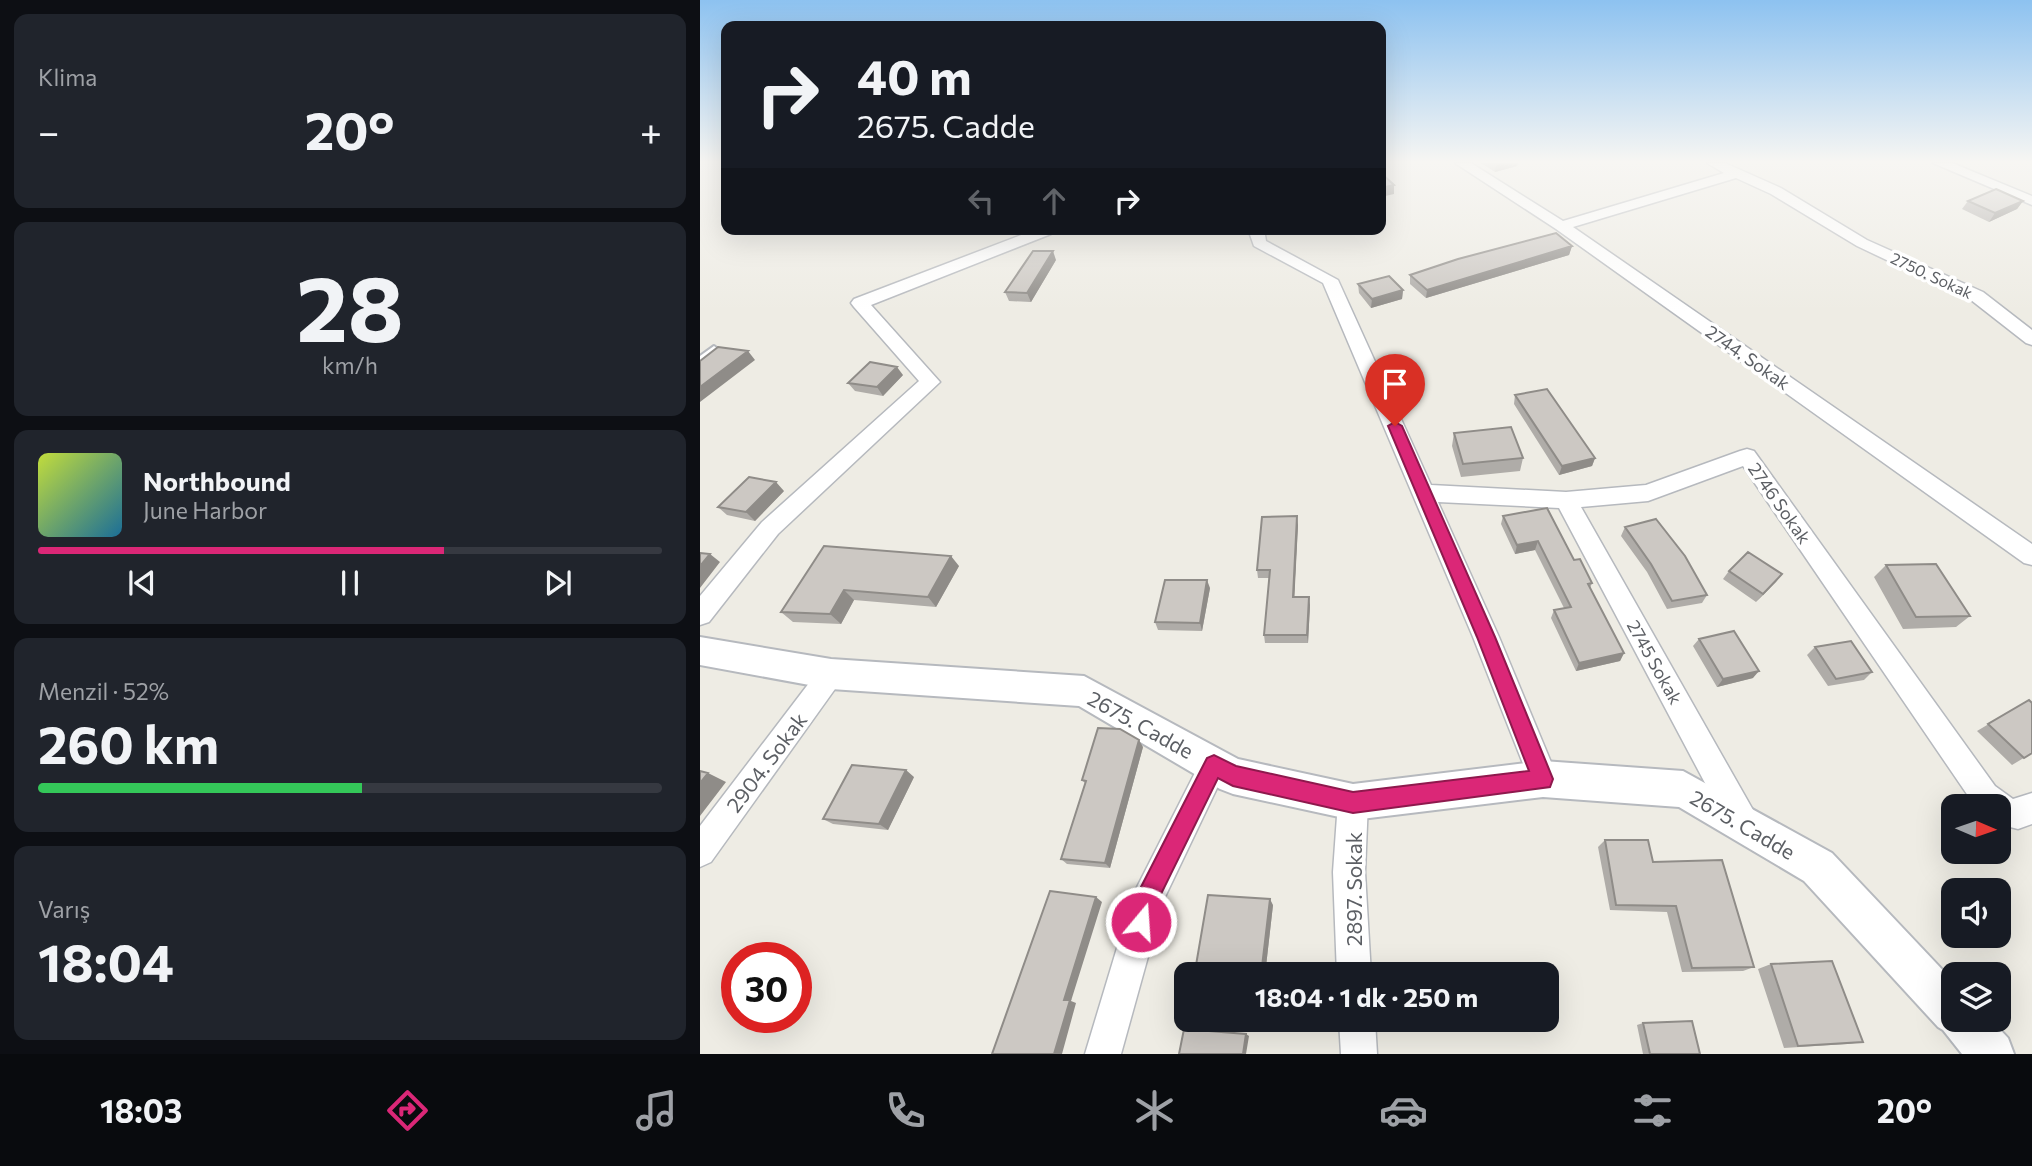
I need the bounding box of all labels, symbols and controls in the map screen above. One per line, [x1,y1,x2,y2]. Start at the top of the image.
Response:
text: 40 m [857,45,972,105]
icon: right [742,49,833,140]
text: Klima [38,63,97,91]
text: 20° [305,97,395,161]
text: 2675. Cadde [857,105,1035,145]
text: − [38,107,60,154]
text: + [640,107,662,154]
icon: left [962,182,1000,220]
icon: ahead [1035,182,1073,220]
icon: right [1108,182,1146,220]
street label: 2750. Sokak [1888,248,1976,302]
text: 28 [296,249,404,361]
street label: 2744. Sokak [1702,320,1795,394]
text: km/h [322,351,378,379]
pin [1365,354,1425,426]
icon: arrive [1376,365,1414,403]
street label: 2746 Sokak [1744,458,1816,548]
text: Northbound [143,465,291,496]
text: June Harbor [143,496,267,524]
icon: previous [123,564,161,602]
icon: pause [331,564,369,602]
icon: next [539,564,577,602]
street label: 2745 Sokak [1623,616,1687,708]
text: Menzil · 52% [38,677,169,705]
street label: 2675. Cadde [1084,685,1198,763]
street label: 2904. Sokak [720,707,812,817]
text: 260 km [38,711,219,775]
street label: 2675. Cadde [1686,784,1800,864]
north arrow [1941,794,2011,864]
map controls [1941,794,2011,1032]
street label: 2897. Sokak [1341,832,1366,946]
button: sound [1941,878,2011,948]
position arrow [1104,885,1178,959]
text: Varış [38,895,90,923]
text: 18:04 [38,929,174,993]
speed limit sign: 30 [721,942,812,1033]
button: layers [1941,962,2011,1032]
text: 18:04 · 1 dk · 250 m [1255,981,1478,1012]
icon: directions [383,1086,432,1135]
icon: music [632,1086,681,1135]
icon: phone [881,1086,930,1135]
icon: climate [1130,1086,1179,1135]
icon: car [1379,1086,1428,1135]
icon: filters [1628,1086,1677,1135]
text: 18:03 [100,1090,182,1130]
text: 20° [1877,1090,1932,1130]

